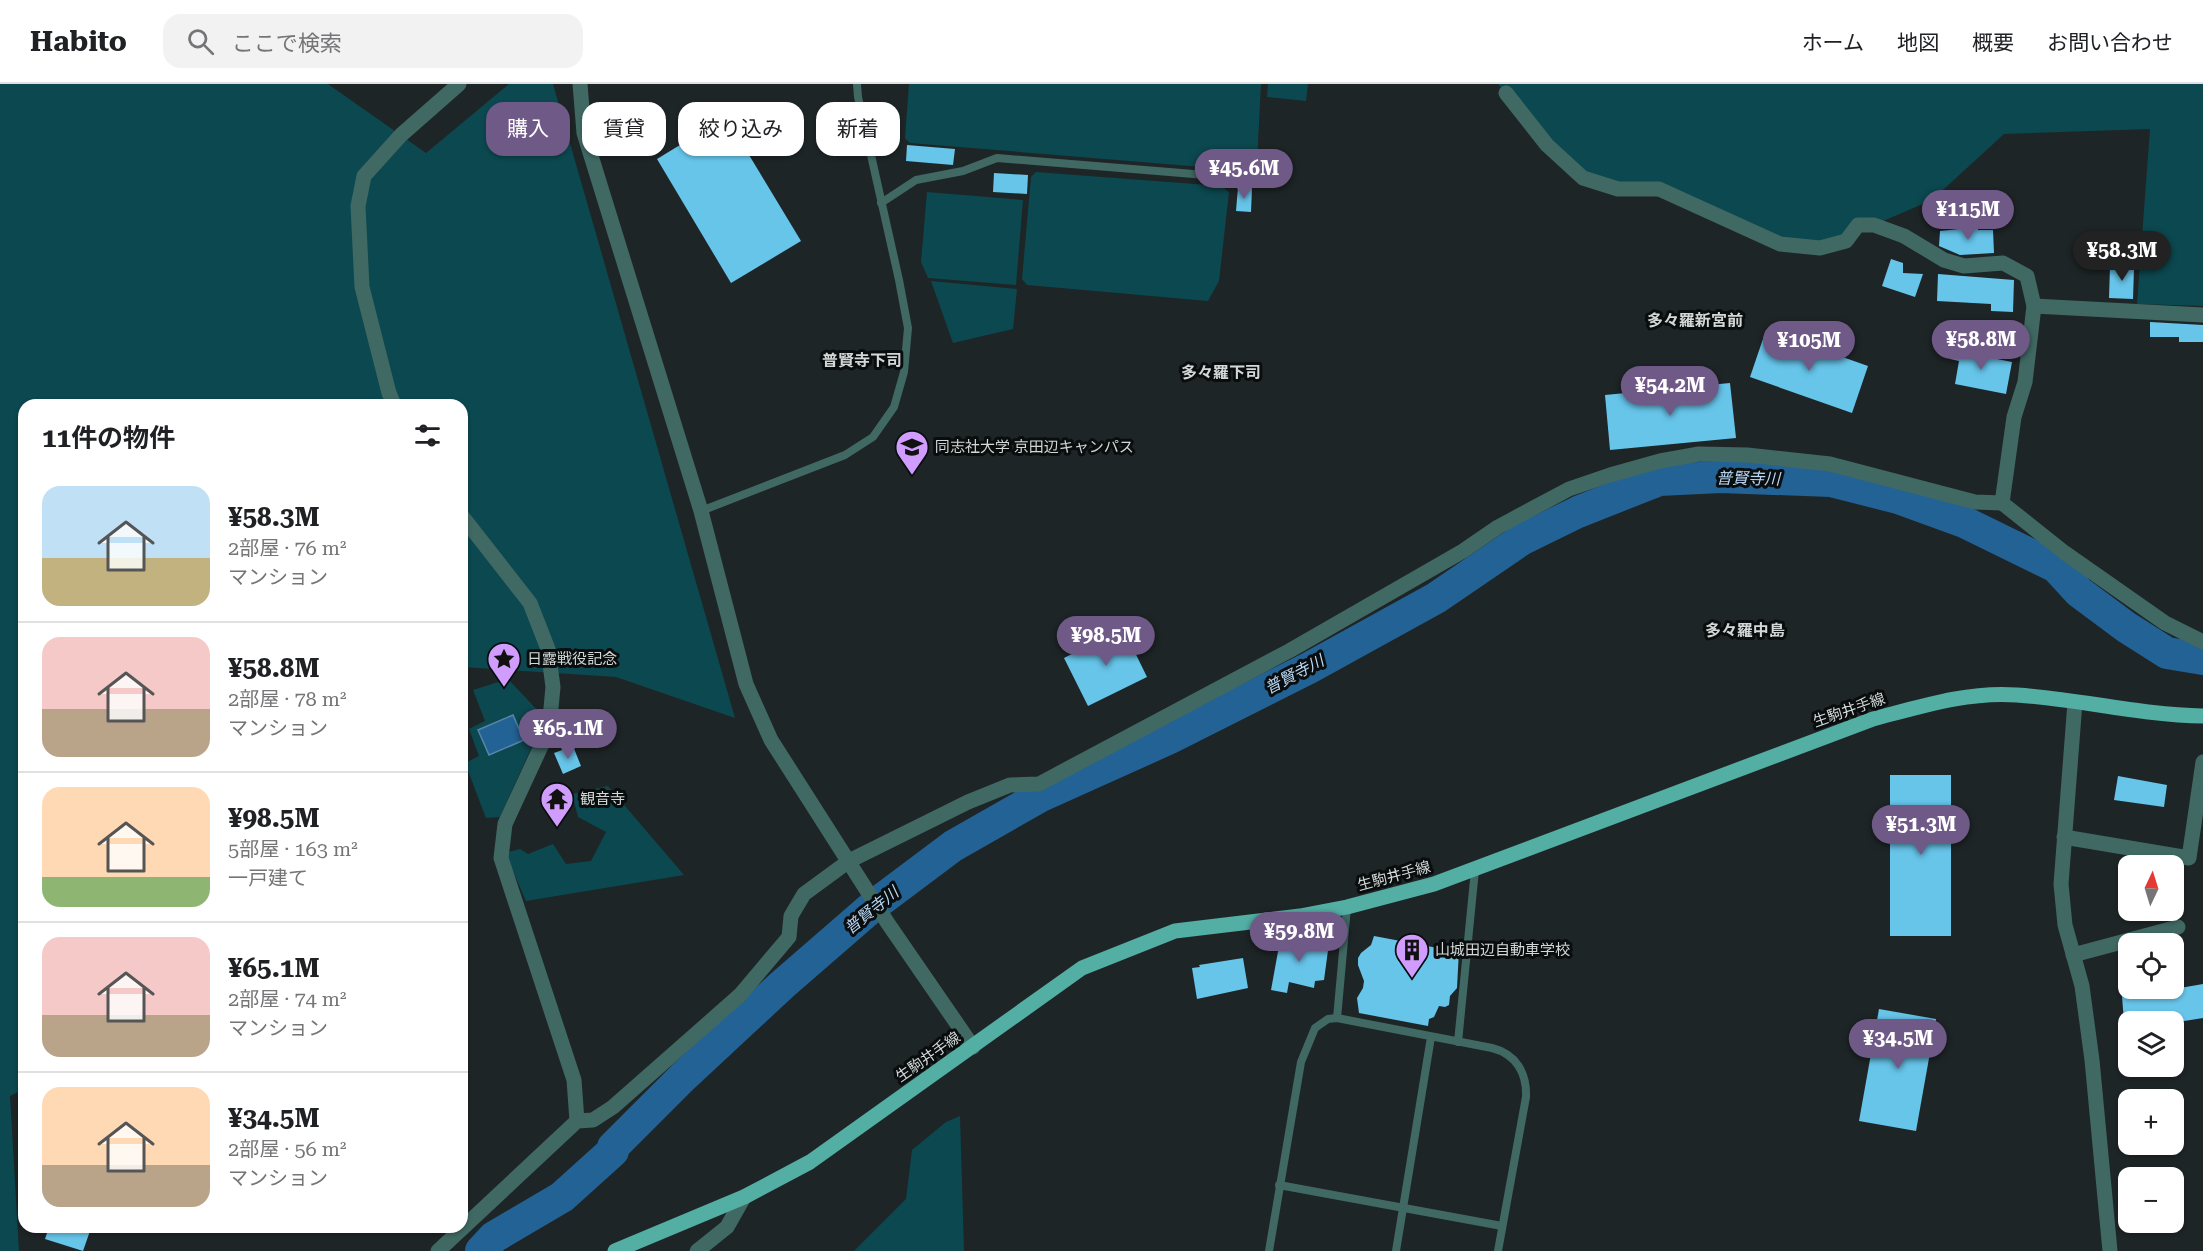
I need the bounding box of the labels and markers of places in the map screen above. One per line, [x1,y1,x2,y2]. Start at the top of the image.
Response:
pin: ¥45.6M [1195,149,1293,200]
pin: ¥115M [1926,190,2010,241]
pin: ¥58.3M [2073,231,2171,282]
pin: ¥58.8M [1932,320,2030,371]
pin: ¥105M [1767,321,1851,372]
pin: ¥54.2M [1621,366,1719,417]
school or university icon: 同志社大学 京田辺キャンパス [894,429,930,476]
place label: 同志社大学 京田辺キャンパス [935,438,1134,456]
pin: ¥98.5M [1057,616,1155,667]
place icon: 日露戦役記念 [486,641,522,688]
place label: 日露戦役記念 [527,650,617,668]
pin: ¥65.1M [519,709,617,760]
temple icon: 観音寺 [539,781,575,828]
place label: 観音寺 [580,790,625,808]
pin: ¥51.3M [1872,805,1970,856]
pin: ¥59.8M [1250,912,1348,963]
building icon: 山城田辺自動車学校 [1394,932,1430,979]
place label: 山城田辺自動車学校 [1435,941,1570,959]
pin: ¥34.5M [1849,1019,1947,1070]

